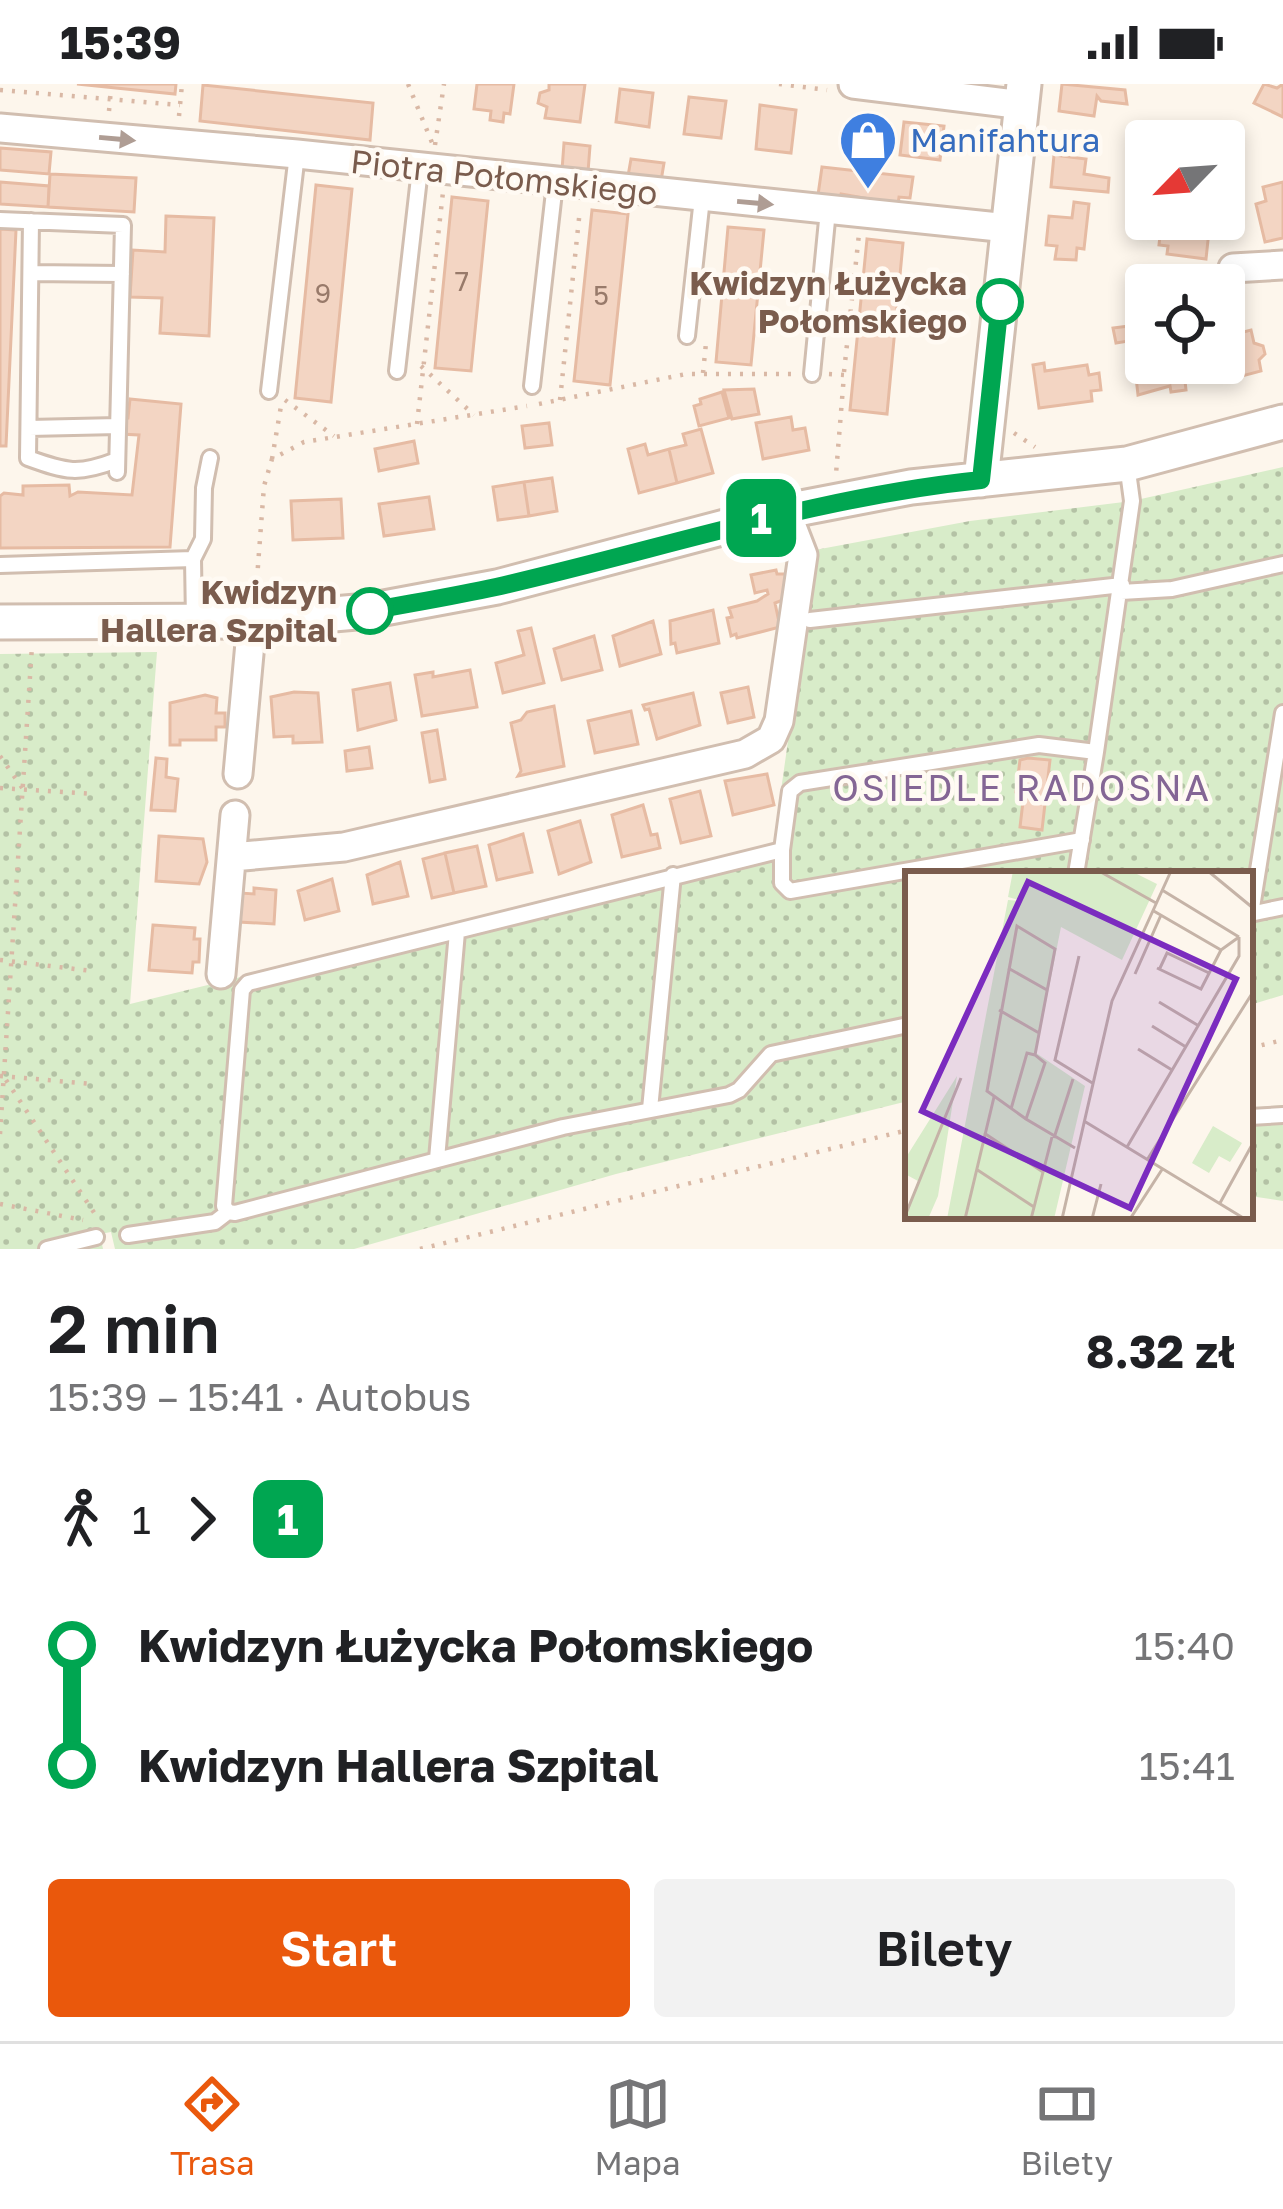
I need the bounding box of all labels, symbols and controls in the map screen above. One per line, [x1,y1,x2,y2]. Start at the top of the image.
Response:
text: 15:39 [60,15,181,69]
shop icon: Manifahtura [837,109,899,191]
place label: Manifahtura [910,120,1101,159]
north arrow [1125,120,1245,240]
map controls [1125,120,1245,384]
one-way arrow [98,129,136,148]
street label: Piotra Połomskiego [349,141,659,212]
one-way arrow [737,194,774,213]
place label: Kwidzyn Łużycka Połomskiego [689,263,967,340]
button: locate [1125,264,1245,384]
house number: 7 [455,265,469,297]
house number: 9 [315,277,331,309]
house number: 5 [593,279,609,311]
marker: Kwidzyn Łużycka Połomskiego [978,280,1022,324]
line badge: 1 [722,479,800,557]
text: 1 [750,493,772,543]
place label: Kwidzyn Hallera Szpital [100,572,337,649]
marker: Kwidzyn Hallera Szpital [348,589,392,633]
district label: OSIEDLE RADOSNA [832,766,1212,809]
inset map [905,871,1253,1219]
text: 2 min [48,1288,220,1368]
text: 8.32 zł [1086,1324,1235,1378]
text: 15:39 – 15:41 · Autobus [48,1373,471,1420]
icon: walk [48,1486,114,1552]
icon: forward [169,1486,235,1552]
text: 1 [277,1494,299,1544]
text: 1 [132,1496,151,1543]
text: Kwidzyn Łużycka Połomskiego [138,1618,813,1672]
text: 15:40 [1134,1622,1235,1669]
text: Kwidzyn Hallera Szpital [138,1738,659,1792]
text: 15:41 [1139,1742,1235,1789]
button: Start [48,1879,630,2017]
button: Bilety [654,1879,1235,2017]
tab: Trasa [170,2071,255,2182]
tab: Mapa [595,2071,681,2182]
tab: Bilety [1020,2071,1113,2182]

